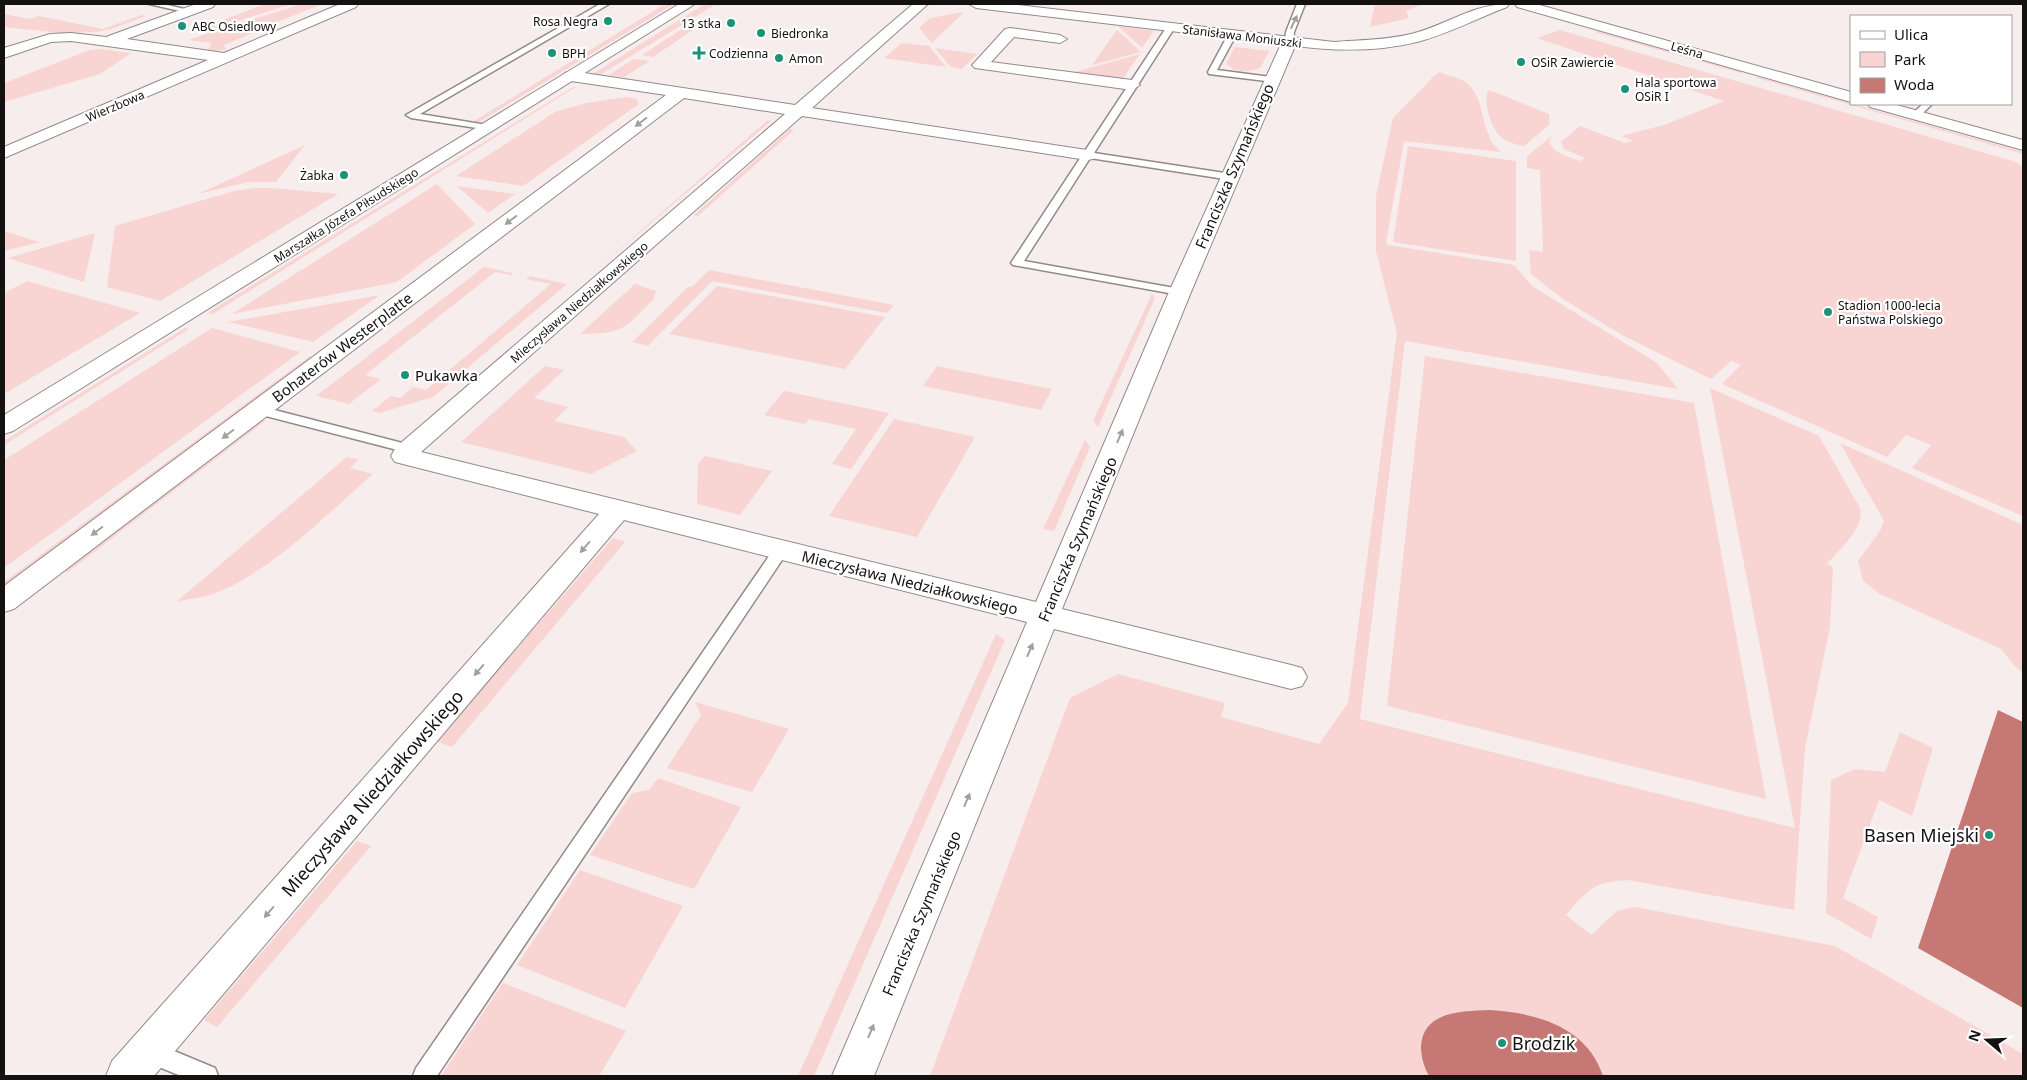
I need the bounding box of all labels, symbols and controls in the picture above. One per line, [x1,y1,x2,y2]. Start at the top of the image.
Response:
place label: Rosa Negra [533,13,598,30]
marker: Rosa Negra [602,15,614,27]
place label: 13 stka [681,15,721,32]
one-way arrow [1290,15,1298,30]
legend [1850,15,2012,105]
marker: 13 stka [725,17,737,29]
place label: ABC Osiedlowy [192,18,277,35]
marker: ABC Osiedlowy [176,20,188,32]
street label: Stanisława Moniuszki [1181,20,1303,52]
text: Ulica [1894,24,1928,44]
place label: Biedronka [771,25,829,42]
marker: Biedronka [755,27,767,39]
street label: Leśna [1669,37,1705,63]
place label: BPH [562,45,586,62]
place label: Codzienna [709,45,768,62]
marker: BPH [546,47,558,59]
marker: Codzienna [693,47,705,59]
text: Park [1894,49,1926,69]
place label: Amon [789,50,823,67]
marker: Amon [773,52,785,64]
place label: OSiR Zawiercie [1531,54,1614,71]
marker: OSiR Zawiercie [1515,56,1527,68]
place label: Hala sportowa OSiR I [1635,74,1716,105]
text: Woda [1894,74,1934,94]
street label: Franciszka Szymańskiego [1190,80,1278,252]
marker: Hala sportowa OSiR I [1619,83,1631,95]
street label: Wierzbowa [83,86,147,126]
one-way arrow [635,117,648,128]
street label: Marszałka Józefa Piłsudskiego [270,163,422,267]
place label: Żabka [300,167,334,184]
marker: Żabka [338,169,350,181]
one-way arrow [504,215,518,225]
street label: Mieczysława Niedziałkowskiego [506,237,652,367]
street label: Bohaterów Westerplatte [268,288,416,406]
place label: Stadion 1000-lecia Państwa Polskiego [1838,297,1943,328]
marker: Stadion 1000-lecia Państwa Polskiego [1822,306,1834,318]
place label: Pukawka [415,365,478,385]
marker: Pukawka [399,369,411,381]
one-way arrow [222,428,235,439]
one-way arrow [1116,428,1124,443]
street label: Franciszka Szymańskiego [1033,453,1121,625]
one-way arrow [90,526,104,536]
one-way arrow [579,540,591,552]
street label: Mieczysława Niedziałkowskiego [800,545,1020,619]
one-way arrow [1027,643,1034,658]
one-way arrow [473,663,484,676]
street label: Mieczysława Niedziałkowskiego [276,685,468,901]
one-way arrow [964,793,972,808]
place label: Basen Miejski [1864,823,1979,847]
street label: Franciszka Szymańskiego [877,827,965,999]
marker: Basen Miejski [1983,829,1995,841]
one-way arrow [264,905,275,918]
north arrow [1962,1015,2012,1065]
one-way arrow [868,1024,876,1038]
text: N [1963,1027,1985,1044]
place label: Brodzik [1512,1031,1576,1055]
marker: Brodzik [1496,1037,1508,1049]

